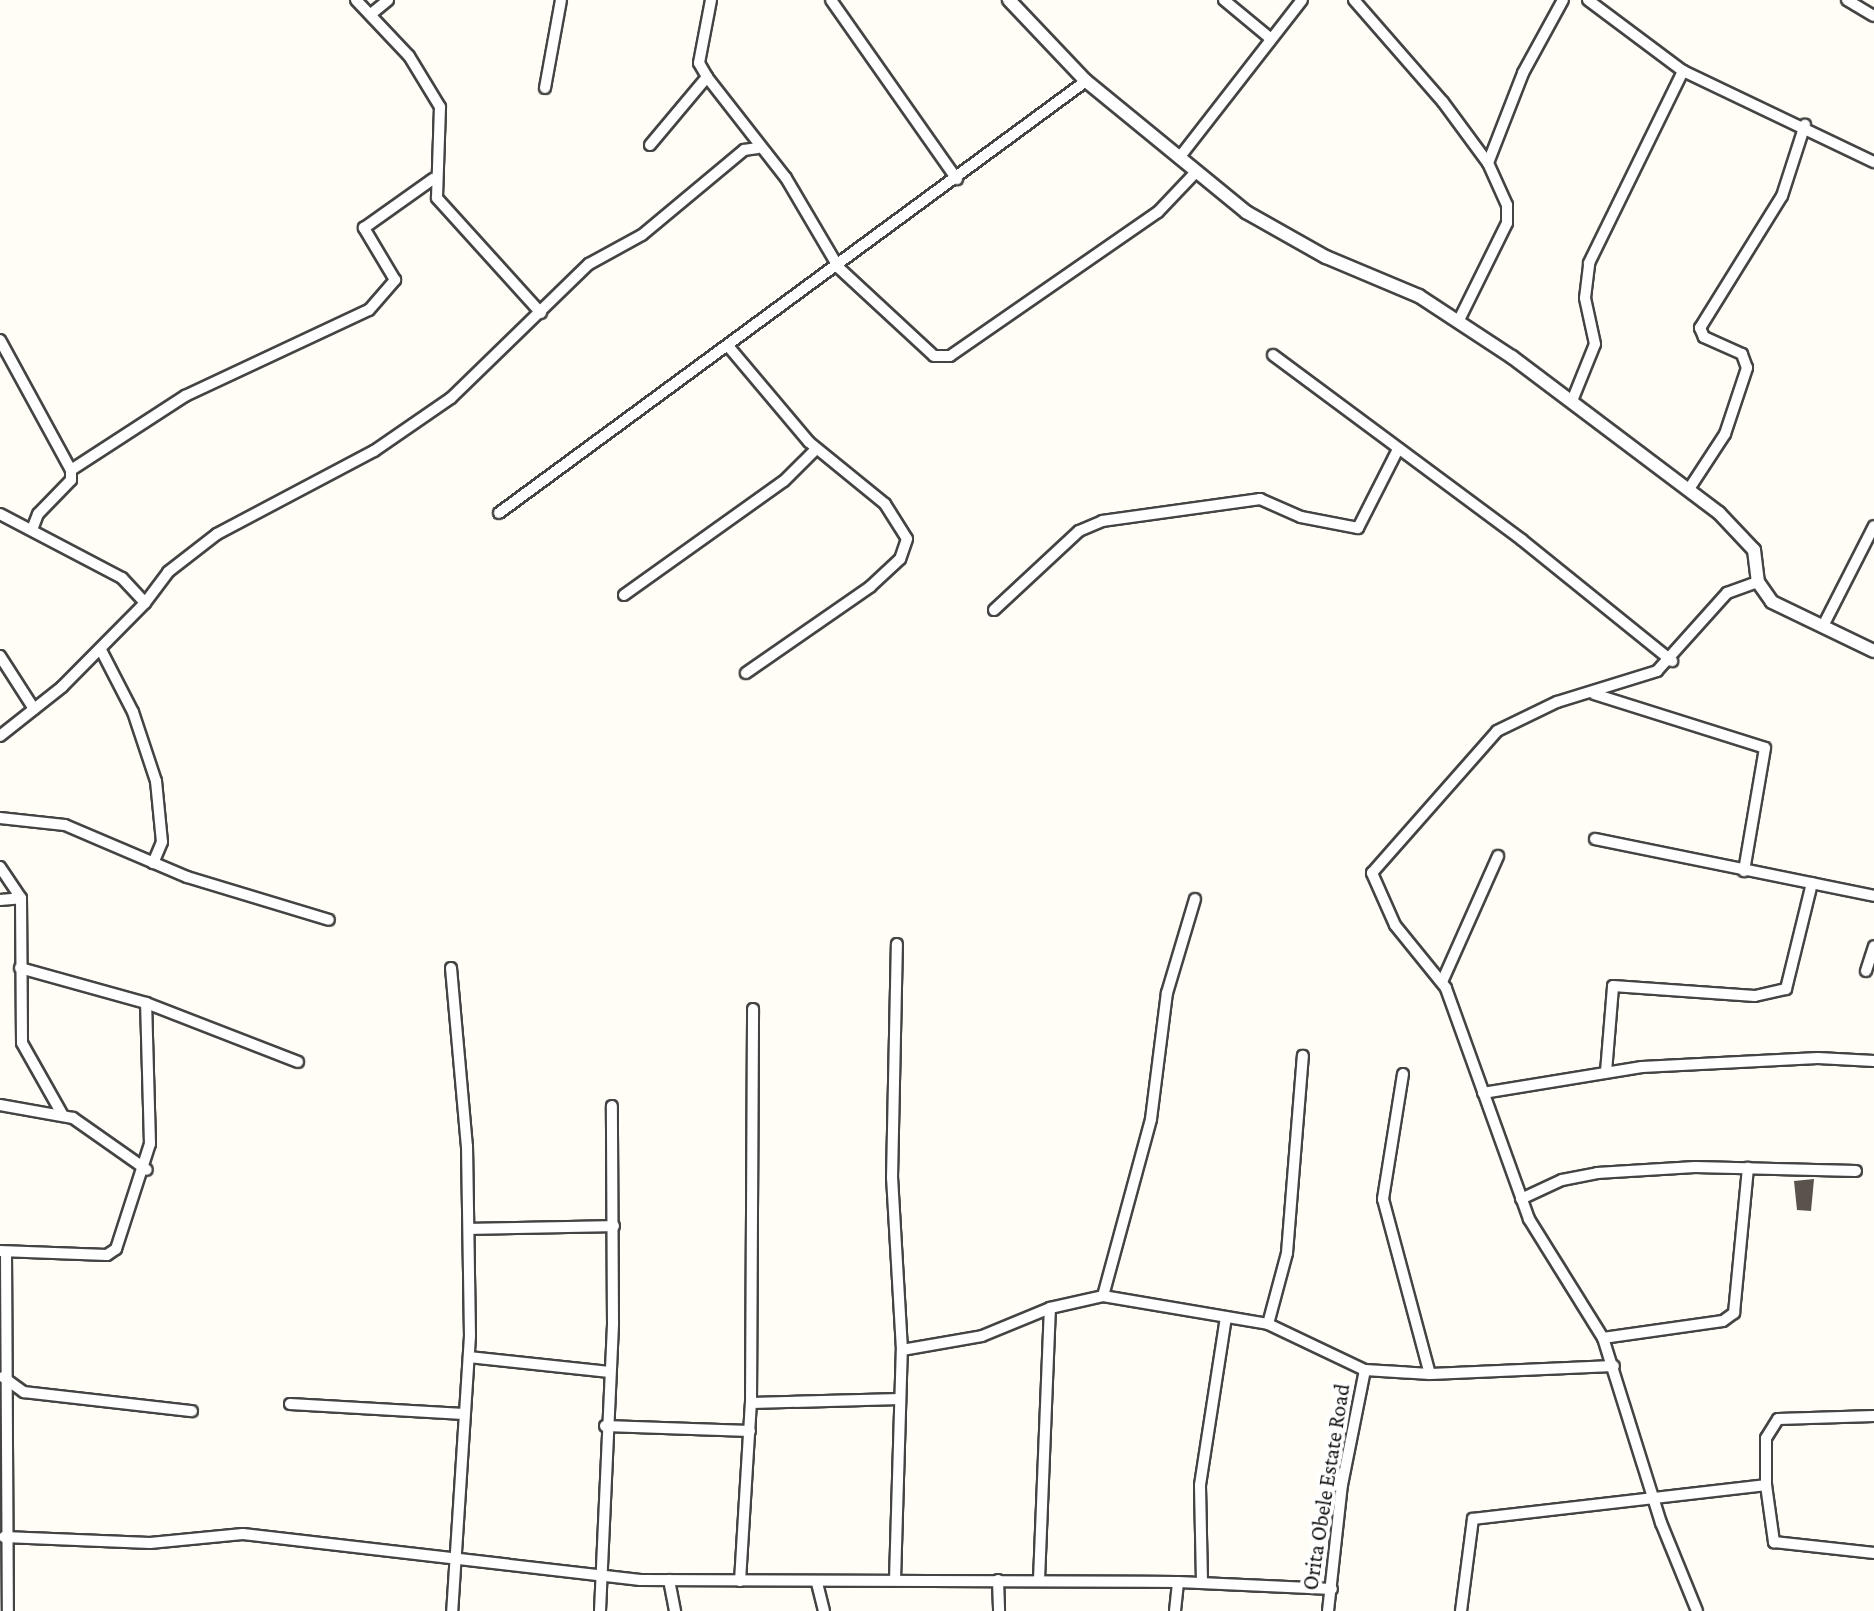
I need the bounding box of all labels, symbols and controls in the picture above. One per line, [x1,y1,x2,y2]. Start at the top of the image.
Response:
street label: Orita Obele Estate Road [1297,1382,1355,1592]

